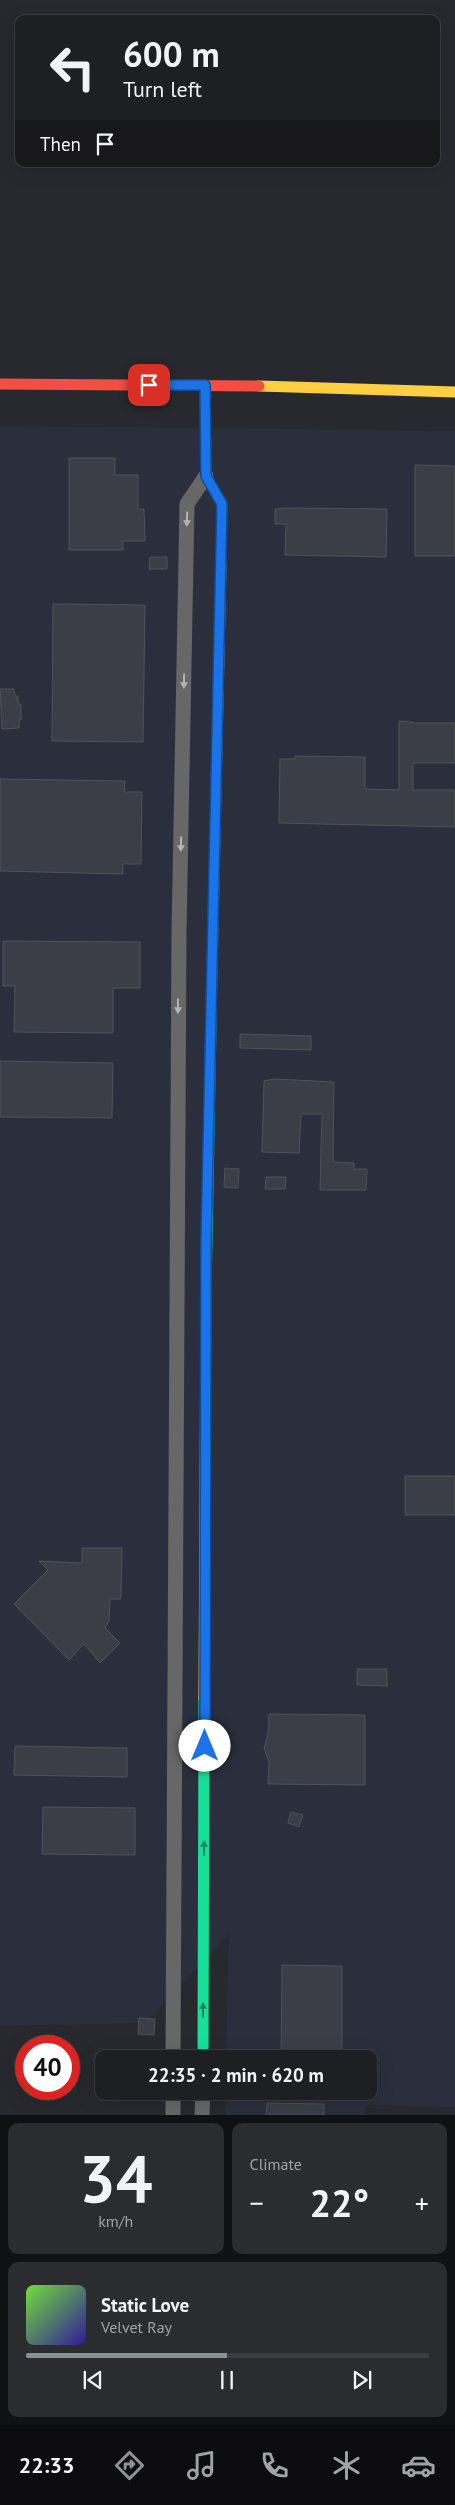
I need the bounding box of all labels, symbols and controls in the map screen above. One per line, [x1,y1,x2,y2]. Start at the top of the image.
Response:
text: 600 m [123,31,220,77]
icon: left [40,35,105,100]
text: Turn left [123,75,202,103]
icon: arrive [91,130,119,158]
text: Then [40,132,81,156]
pin [128,364,170,406]
icon: arrive [135,371,163,399]
one-way arrow [183,511,191,527]
one-way arrow [180,674,188,690]
one-way arrow [176,836,184,852]
one-way arrow [174,999,182,1015]
position arrow [178,1719,230,1771]
one-way arrow [201,1839,209,1855]
one-way arrow [199,2002,207,2018]
speed limit sign: 40 [15,2035,80,2100]
text: 22:35 · 2 min · 620 m [148,2063,324,2087]
text: 34 [79,2136,153,2220]
text: Climate [250,2154,302,2174]
text: 22° [309,2178,369,2227]
text: − [250,2184,264,2221]
text: + [415,2184,429,2221]
text: km/h [98,2211,133,2231]
text: Static Love [101,2293,189,2317]
text: Velvet Ray [101,2317,172,2337]
icon: previous [79,2366,107,2394]
icon: pause [213,2366,241,2394]
icon: next [348,2366,376,2394]
icon: directions [112,2448,147,2483]
icon: music [184,2448,219,2483]
icon: phone [257,2448,292,2483]
icon: climate [329,2448,364,2483]
icon: car [401,2448,436,2483]
text: 22:33 [19,2451,75,2479]

